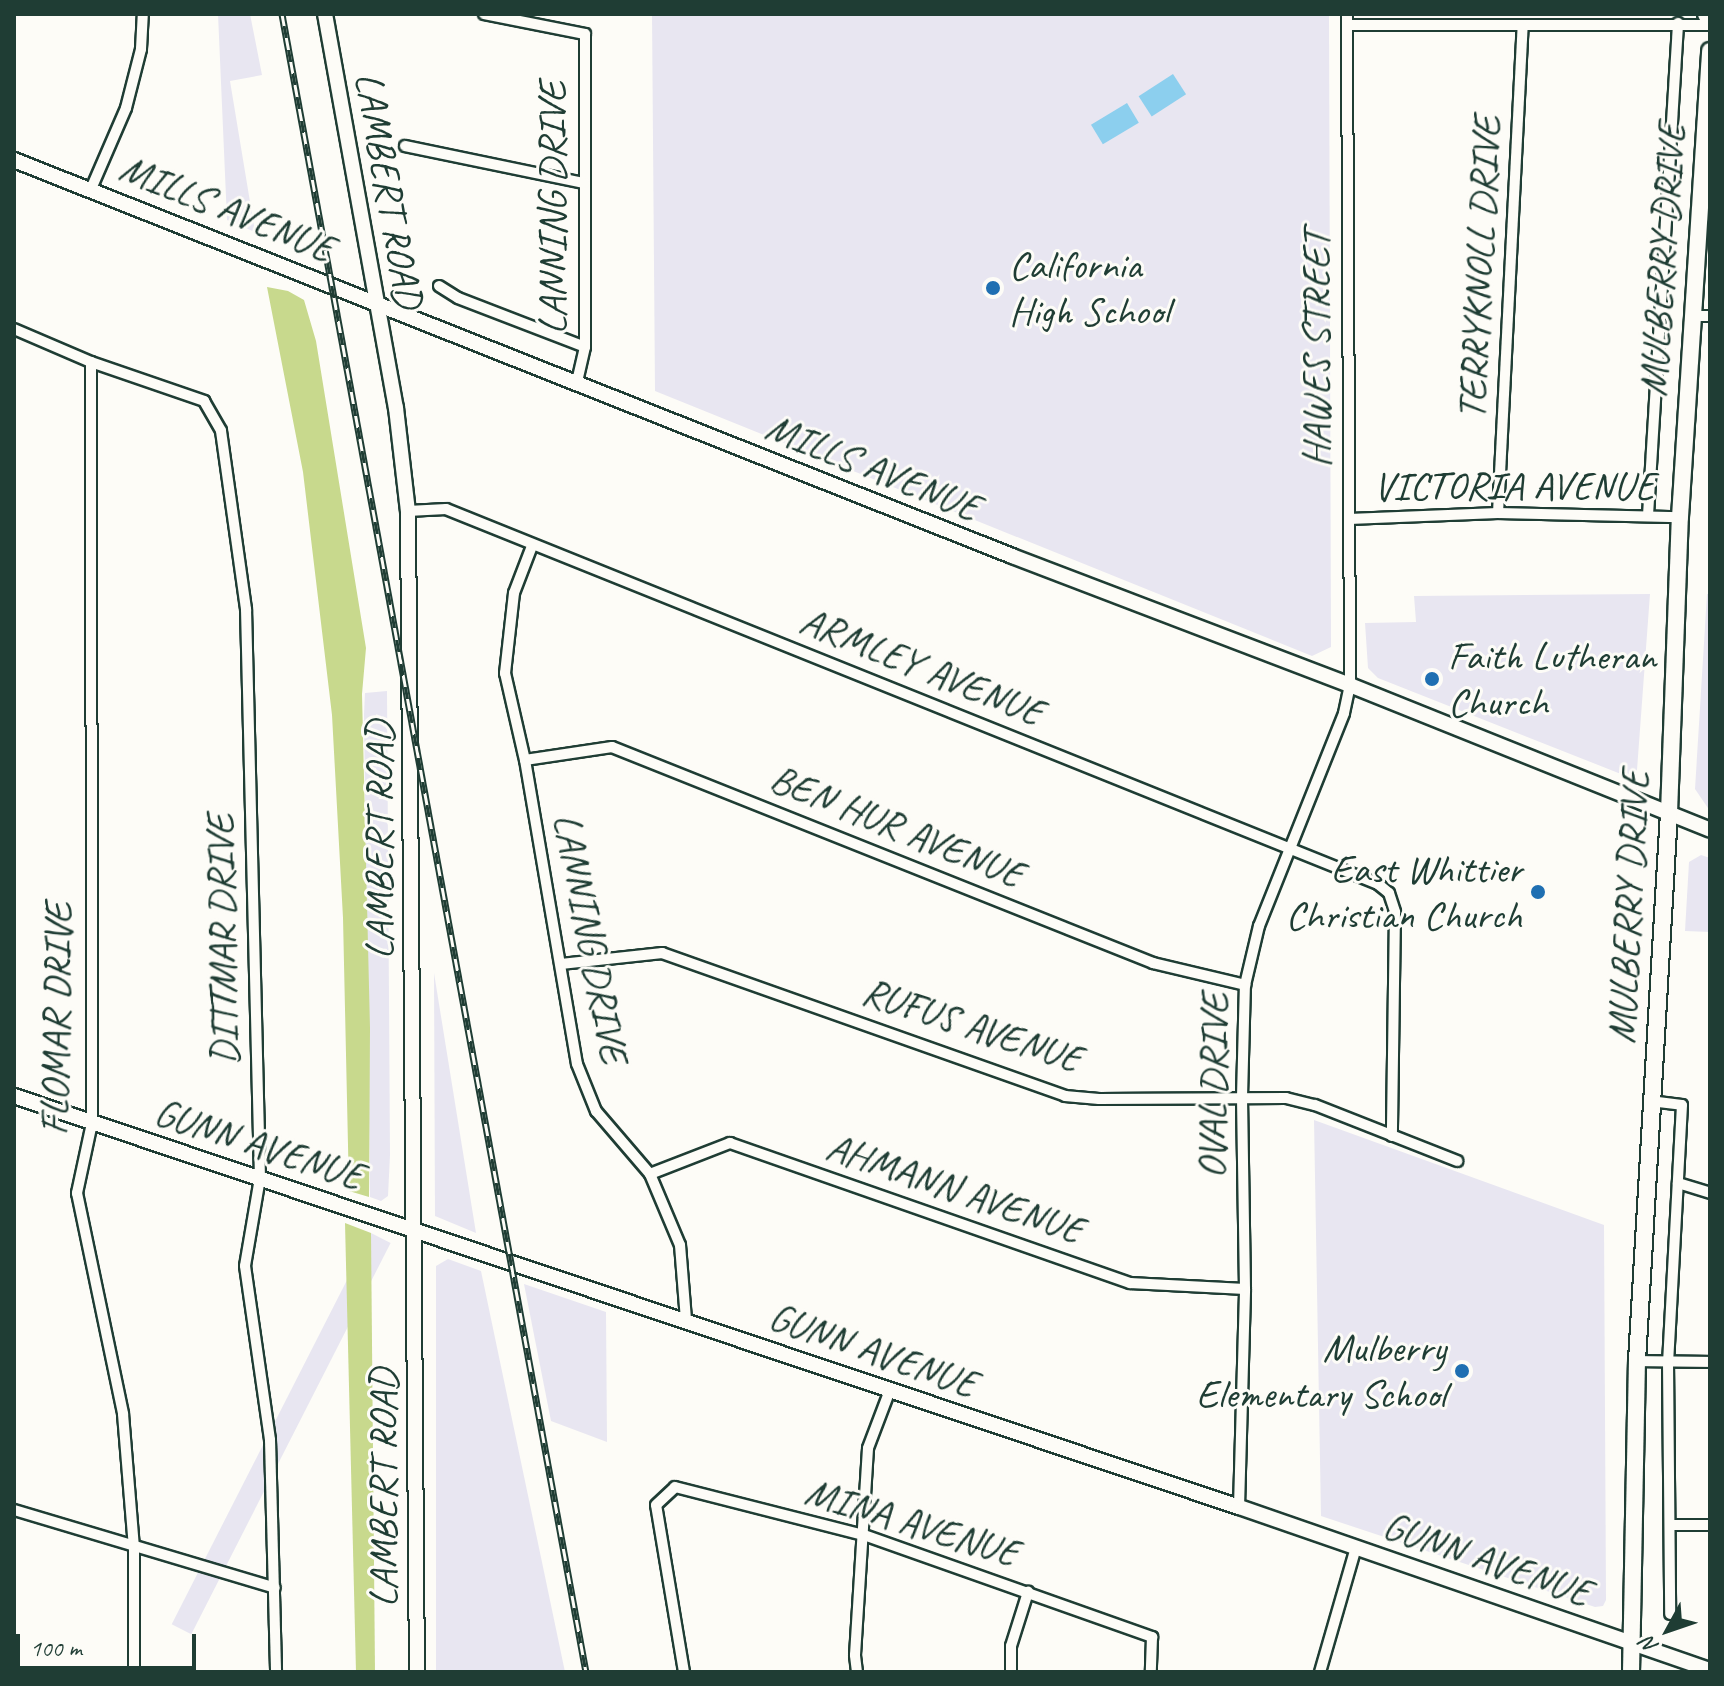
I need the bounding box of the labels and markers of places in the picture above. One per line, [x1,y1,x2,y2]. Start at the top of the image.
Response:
place label: California High School [1009,241,1167,335]
marker: California High School [984,279,1002,297]
place label: Faith Lutheran Church [1448,632,1654,726]
marker: Faith Lutheran Church [1423,670,1441,688]
place label: East Whittier Christian Church [1284,845,1522,939]
marker: East Whittier Christian Church [1529,883,1547,901]
place label: Mulberry Elementary School [1196,1324,1446,1418]
marker: Mulberry Elementary School [1453,1362,1471,1380]

